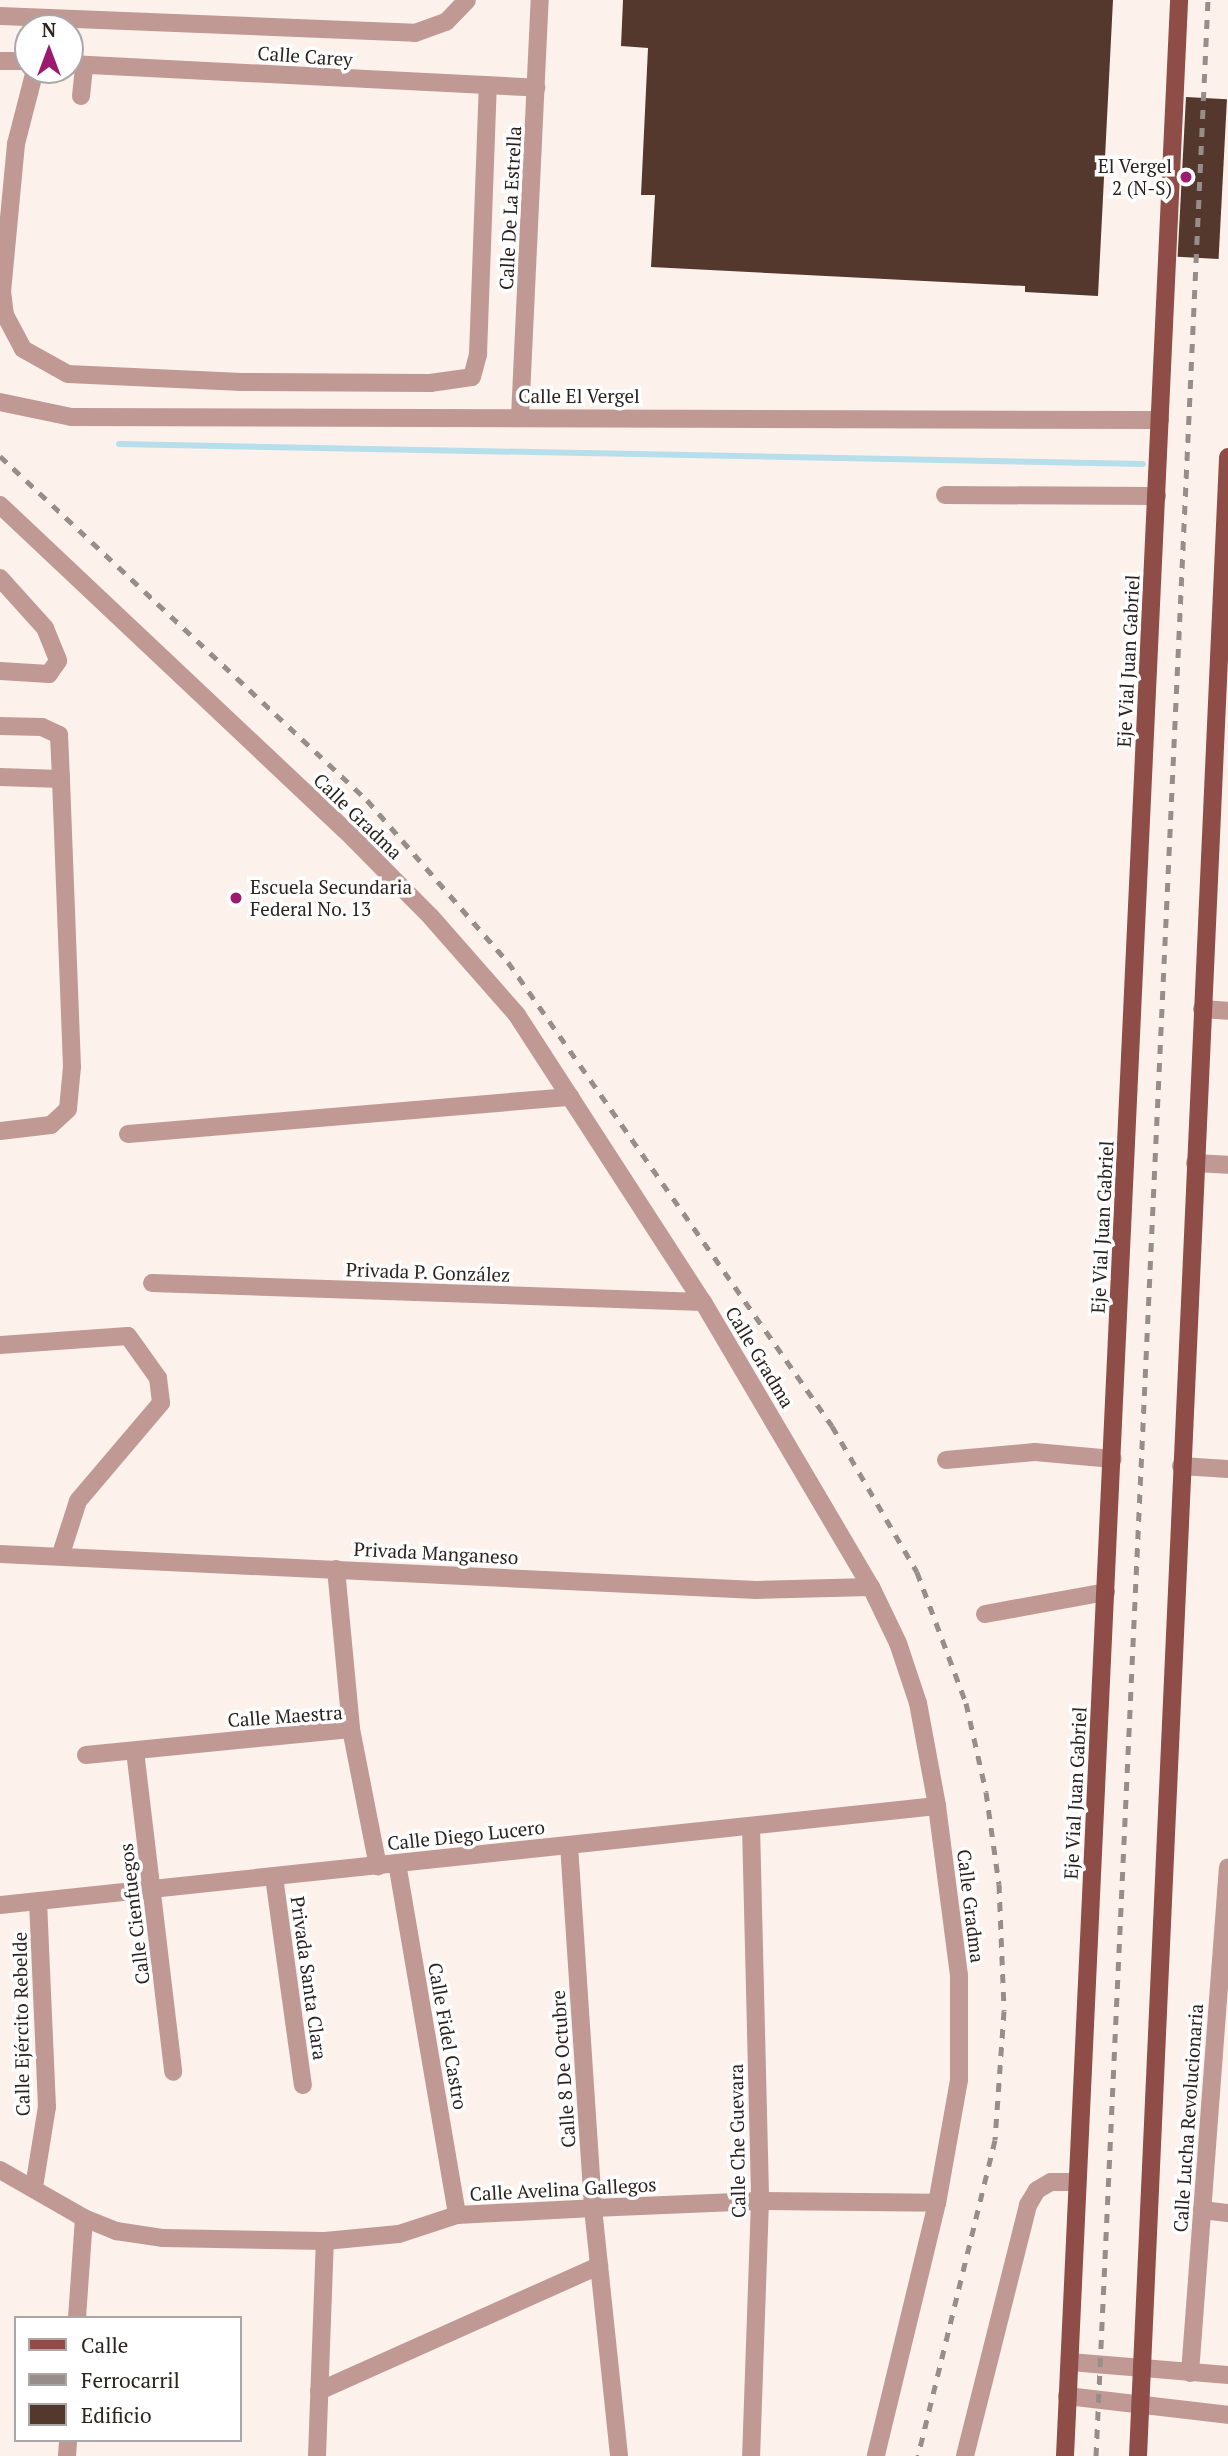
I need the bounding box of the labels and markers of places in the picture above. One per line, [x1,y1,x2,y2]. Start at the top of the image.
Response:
place label: El Vergel 2 (N-S) [1097,155,1172,199]
marker: El Vergel 2 (N-S) [1178,169,1194,185]
place label: Escuela Secundaria Federal No. 13 [250,876,412,920]
marker: Escuela Secundaria Federal No. 13 [228,890,244,906]

